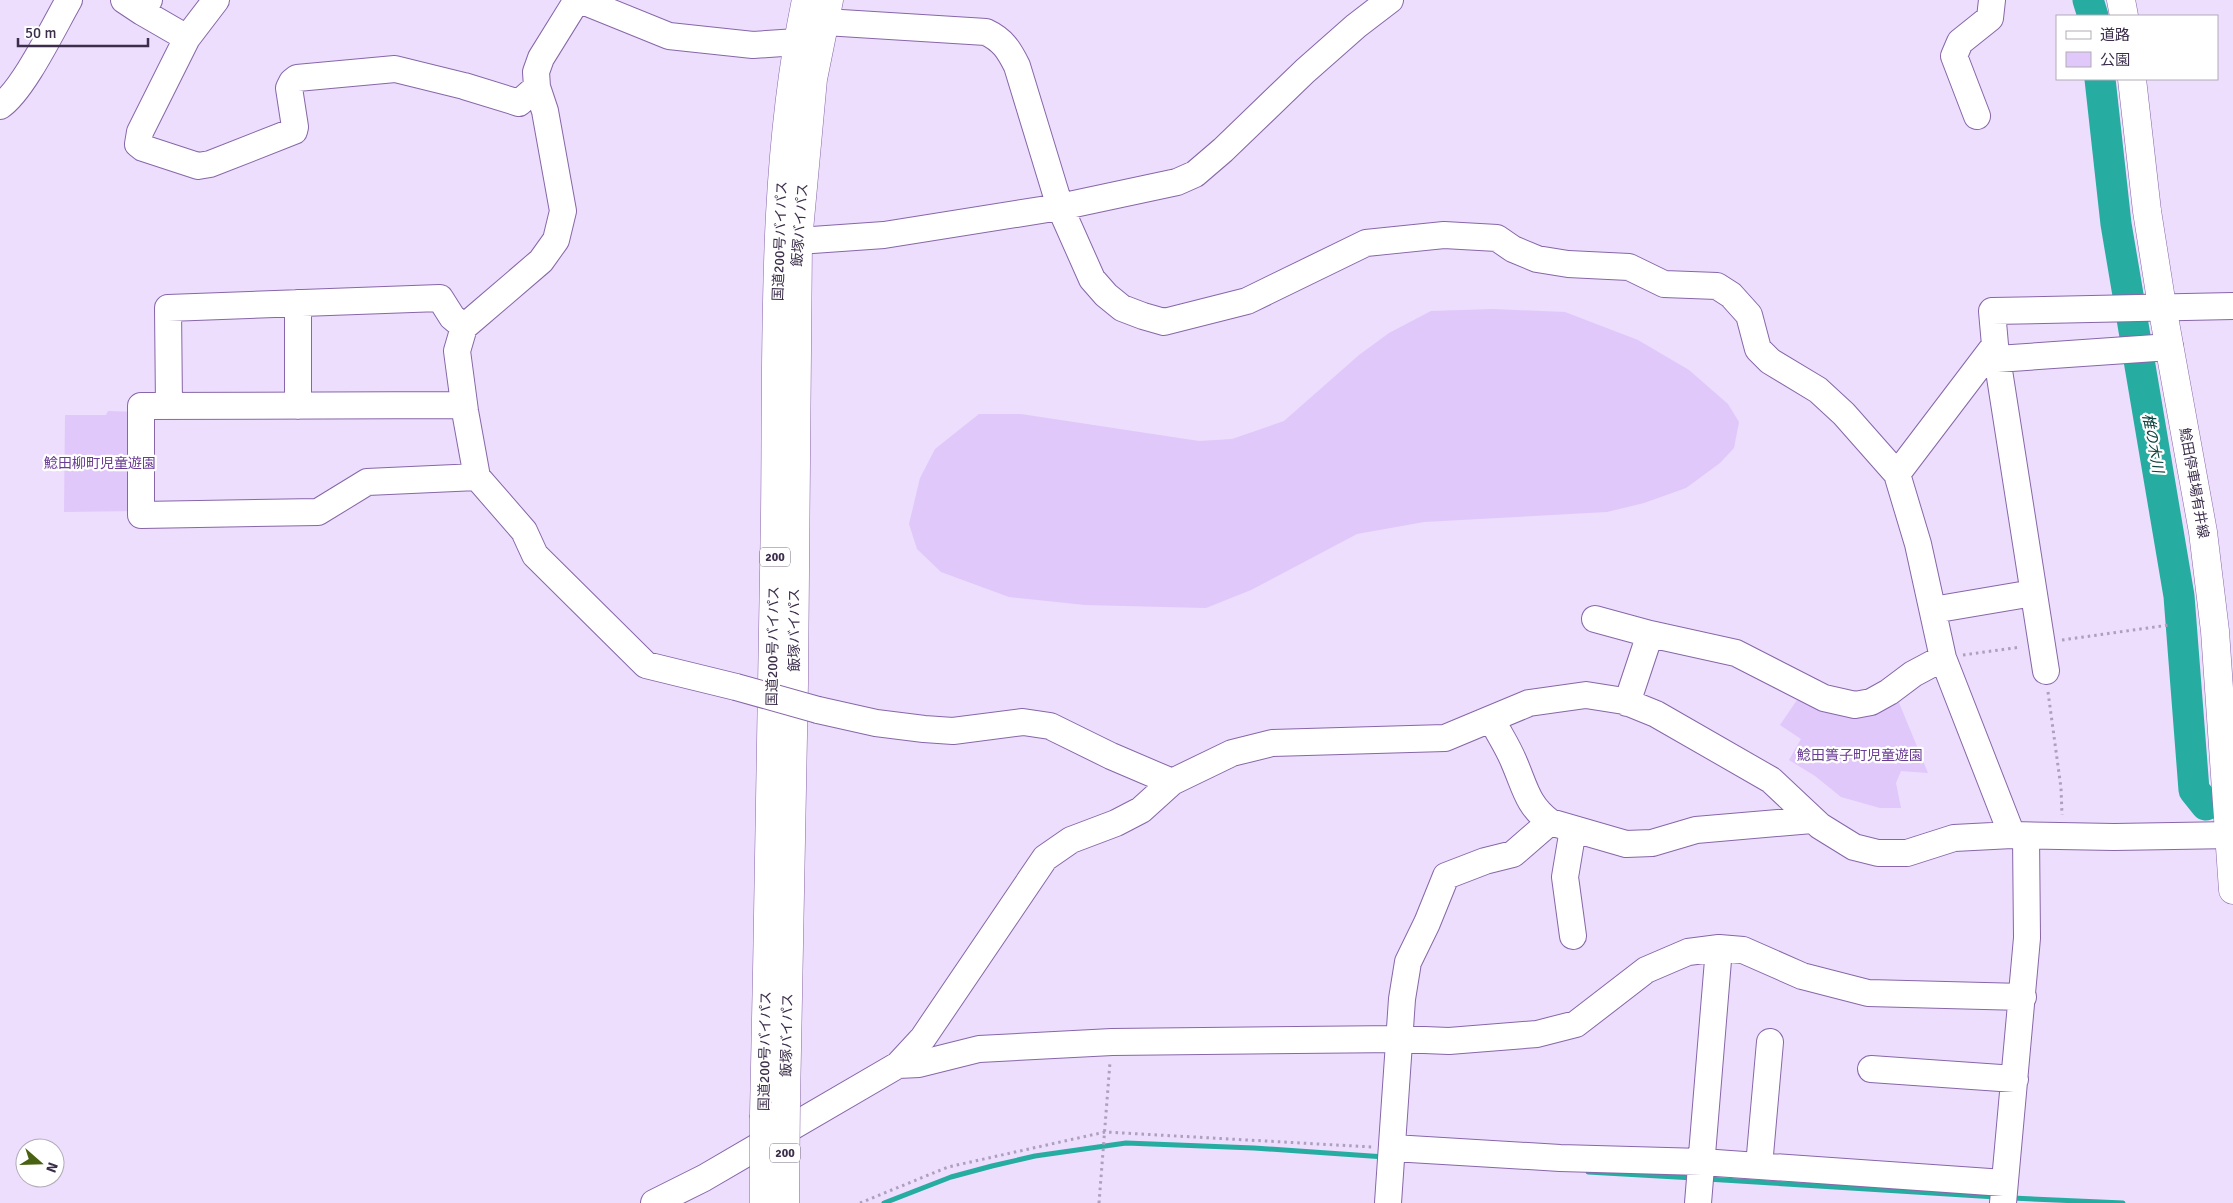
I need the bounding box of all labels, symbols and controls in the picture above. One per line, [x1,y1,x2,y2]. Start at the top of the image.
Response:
scale bar [18,15,148,47]
legend [2056,15,2218,80]
text: 50 m [25,24,56,42]
text: 道路 [2100,26,2130,44]
text: 公園 [2100,51,2130,69]
street label: 国道200号バイパス [769,181,791,301]
street label: 飯塚バイパス [789,183,811,267]
water label: 椎の木川 [2139,412,2167,476]
street label: 鯰田停車場有井線 [2176,426,2212,540]
park label: 鯰田柳町児童遊園 [44,455,156,472]
road number: 200 [760,548,790,566]
street label: 国道200号バイパス [763,586,783,706]
street label: 飯塚バイパス [786,588,803,672]
park label: 鯰田簀子町児童遊園 [1797,747,1923,764]
street label: 国道200号バイパス [755,991,775,1111]
street label: 飯塚バイパス [778,993,796,1077]
north arrow [15,1138,65,1188]
road number: 200 [770,1144,800,1162]
text: N [42,1160,61,1175]

